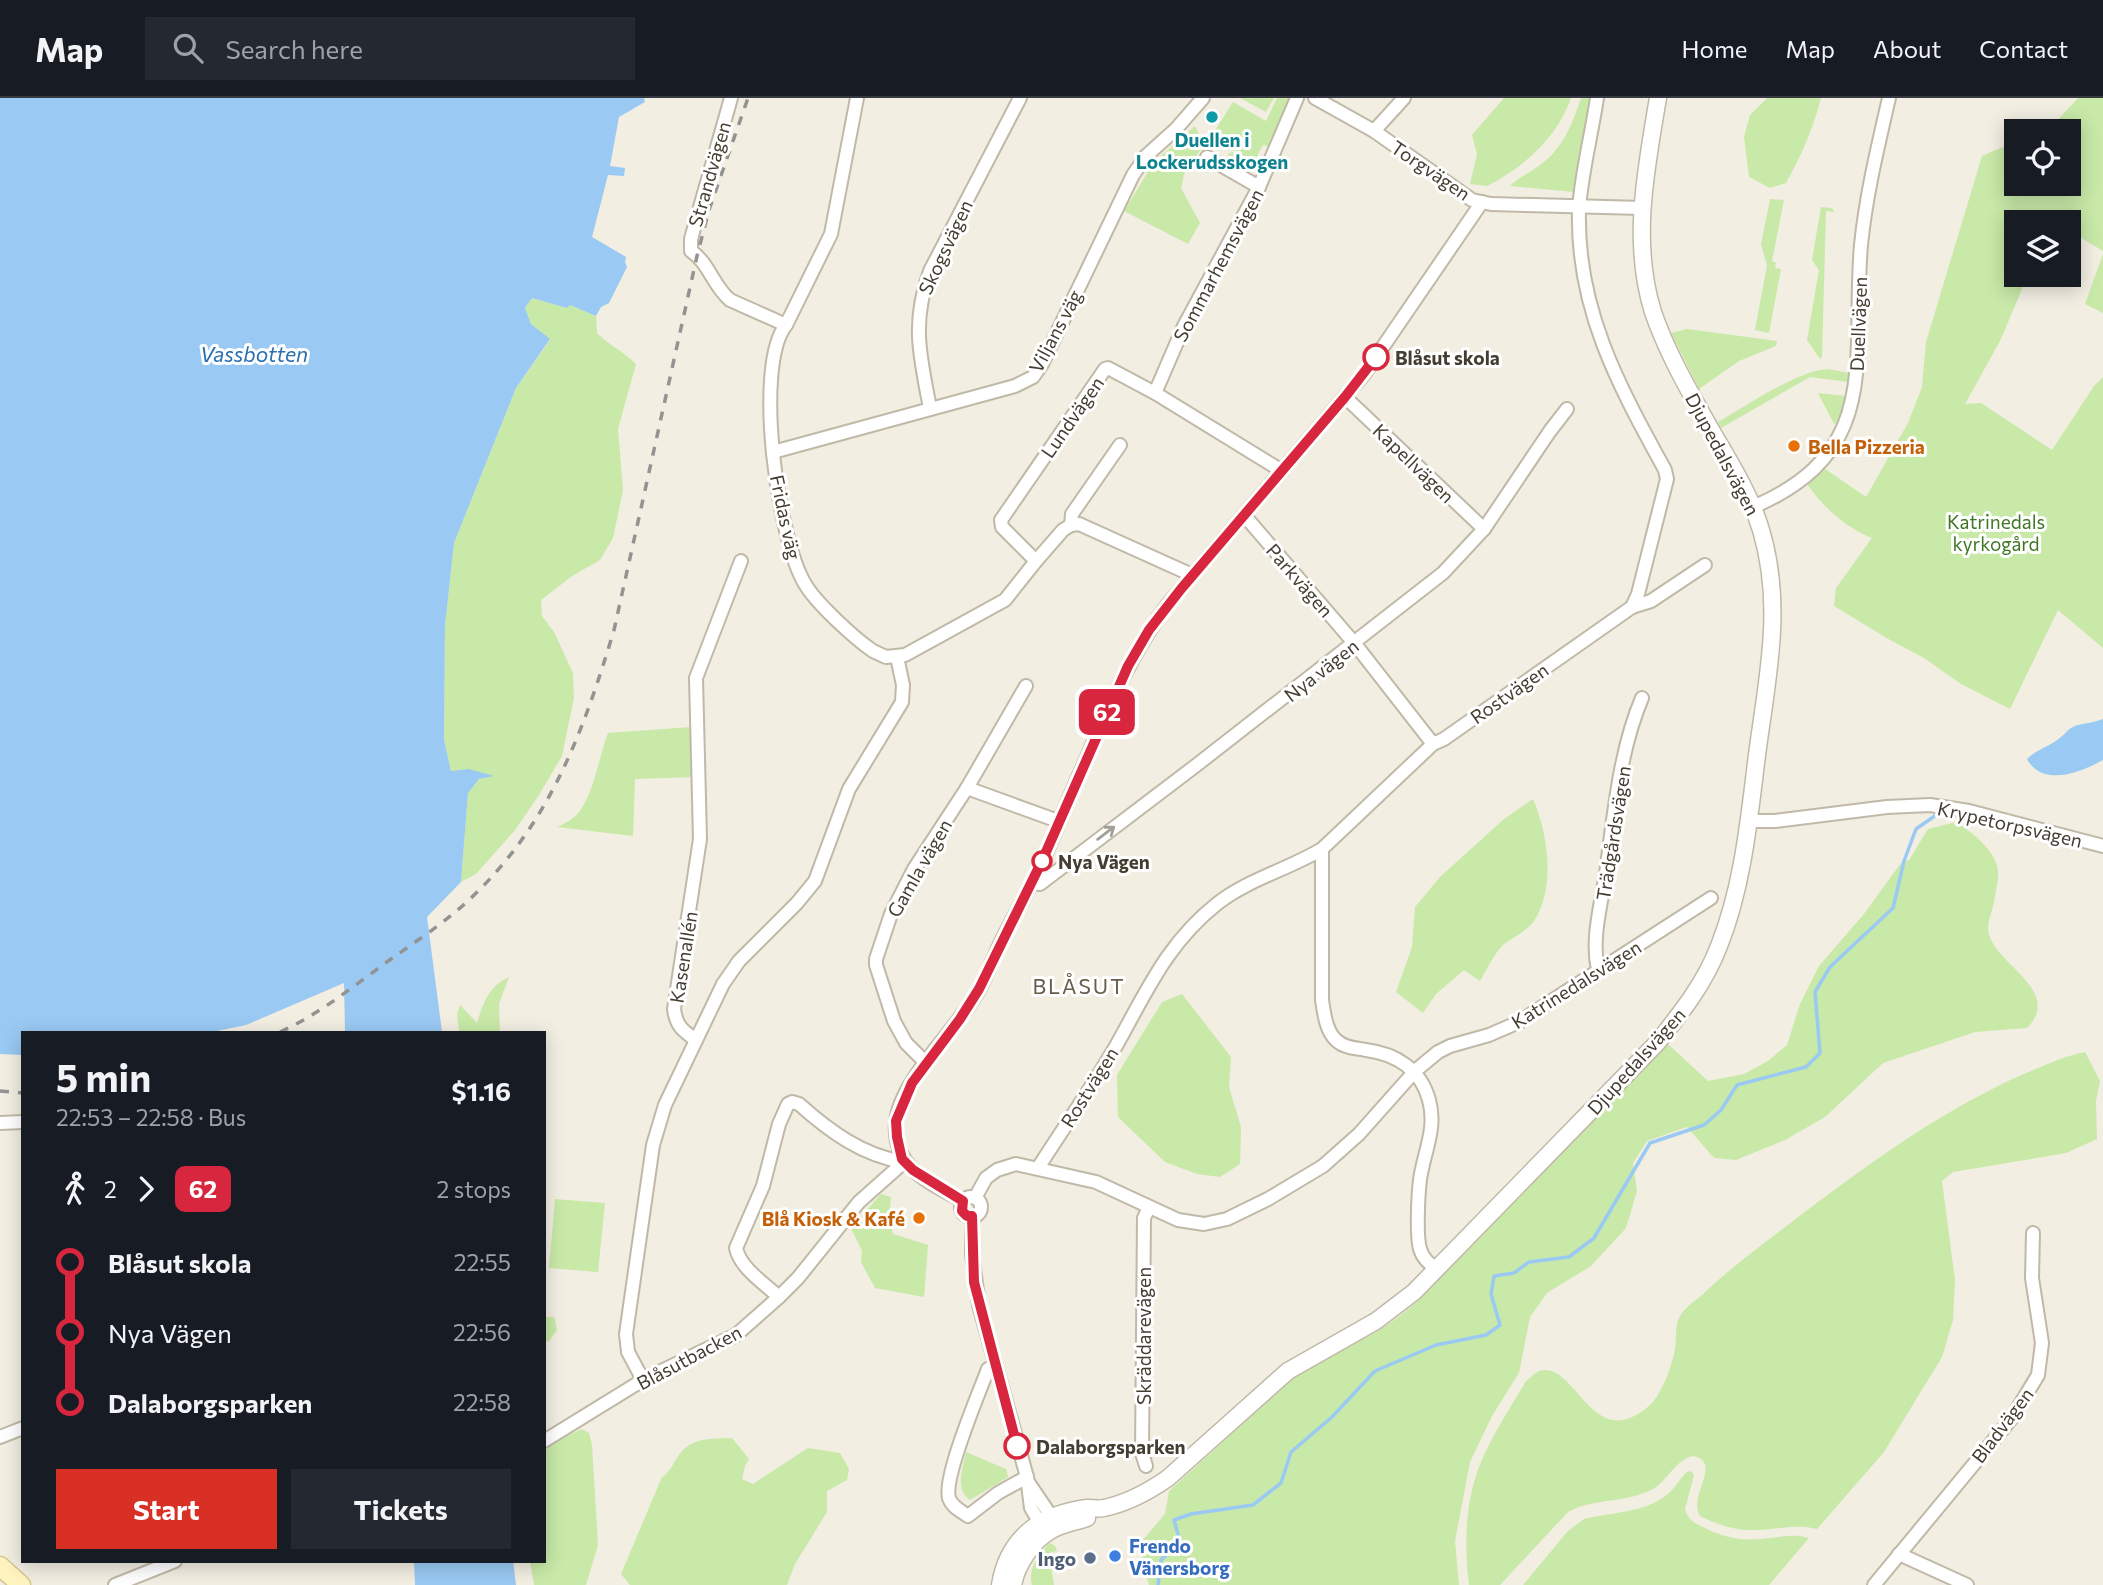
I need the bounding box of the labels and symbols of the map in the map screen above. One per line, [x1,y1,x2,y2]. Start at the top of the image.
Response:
marker: Duellen i Lockerudsskogen [1204,109,1220,125]
street label: Strandvägen [683,119,735,229]
place label: Duellen i Lockerudsskogen [1136,128,1288,173]
street label: Torgvägen [1387,135,1475,205]
street label: Sommarhemsvägen [1168,185,1268,345]
street label: Skogsvägen [913,196,977,298]
street label: Duellvägen [1845,276,1871,372]
street label: Viljans väg [1024,286,1086,376]
water label: Vassbotten [200,341,308,366]
marker: Blåsut skola [1363,344,1389,370]
place label: Blåsut skola [1395,346,1500,369]
street label: Lundvägen [1036,372,1108,462]
street label: Djupedalsvägen [1681,389,1765,519]
street label: Kapellvägen [1369,419,1459,507]
place label: Bella Pizzeria [1808,435,1925,458]
marker: Bella Pizzeria [1786,438,1802,454]
street label: Fridas väg [766,473,806,561]
park label: Katrinedals kyrkogård [1947,510,2045,555]
street label: Parkvägen [1262,538,1338,622]
street label: Nya vägen [1279,634,1363,706]
street label: Rostvägen [1466,658,1552,728]
line badge: 62 [1076,689,1138,735]
street label: Trädgårdsvägen [1591,764,1635,902]
street label: Krypetorpsvägen [1935,796,2085,852]
street label: Gamla vägen [882,815,956,921]
one-way arrow [1097,825,1115,840]
place label: Nya Vägen [1058,850,1150,873]
marker: Nya Vägen [1032,851,1052,871]
street label: Kasenallén [664,909,702,1005]
street label: Katrinedalsvägen [1507,935,1645,1033]
district label: BLÅSUT [1032,973,1126,998]
street label: Djupedalsvägen [1582,1003,1690,1119]
street label: Rostvägen [1055,1043,1123,1131]
place label: Blå Kiosk & Kafé [762,1207,905,1230]
marker: Blå Kiosk & Kafé [911,1210,927,1226]
street label: Skräddarevägen [1132,1267,1155,1405]
street label: Blåsutbacken [633,1320,745,1394]
street label: Bladvägen [1966,1383,2038,1467]
marker: Dalaborgsparken [1004,1433,1030,1459]
place label: Dalaborgsparken [1036,1435,1185,1458]
place label: Frendo Vänersborg [1129,1534,1230,1579]
place label: Ingo [1037,1547,1076,1570]
marker: Frendo Vänersborg [1107,1548,1123,1564]
marker: Ingo [1082,1550,1098,1566]

